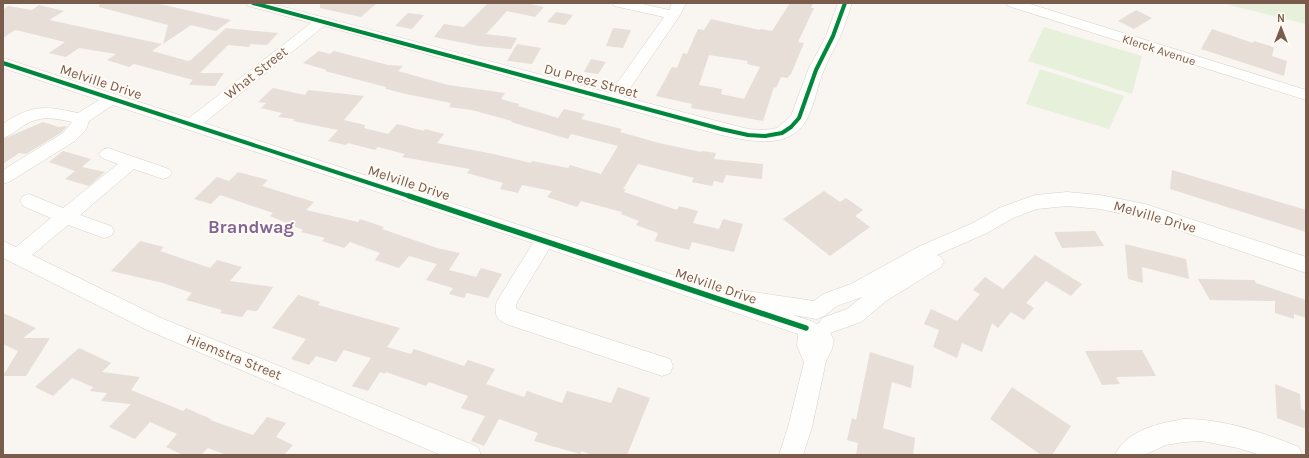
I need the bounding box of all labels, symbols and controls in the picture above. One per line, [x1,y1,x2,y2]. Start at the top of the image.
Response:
north arrow [1261,8,1301,48]
text: N [1277,12,1285,25]
street label: Klerck Avenue [1120,32,1198,68]
street label: What Street [221,43,291,103]
street label: Du Preez Street [542,60,640,102]
street label: Melville Drive [58,61,144,103]
street label: Melville Drive [366,162,452,204]
street label: Melville Drive [1112,197,1198,237]
district label: Brandwag [208,216,295,238]
street label: Melville Drive [673,264,759,308]
street label: Hiemstra Street [184,330,284,384]

